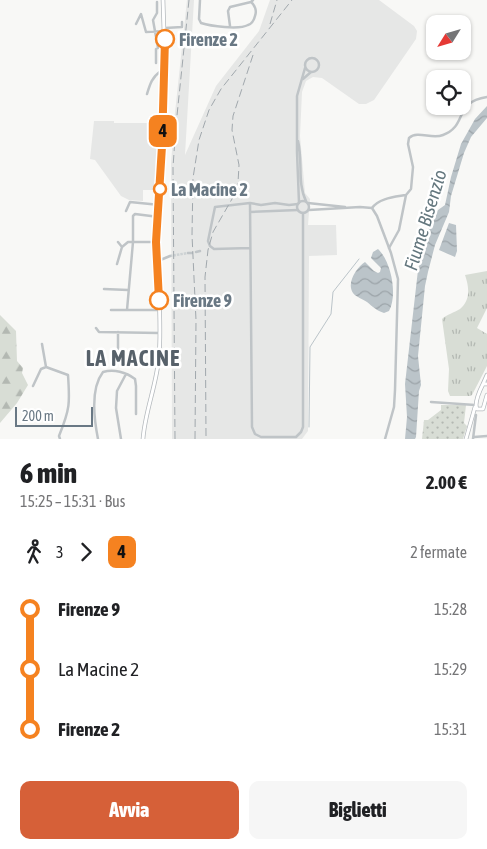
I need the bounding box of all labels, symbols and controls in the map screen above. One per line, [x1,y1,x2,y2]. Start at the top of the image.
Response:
north arrow [426,15,471,60]
map controls [426,15,471,115]
marker: Firenze 2 [155,29,175,49]
place label: Firenze 2 [179,29,238,50]
button: locate [426,70,471,115]
line badge: 4 [147,115,179,147]
text: 4 [159,120,167,141]
water label: Fiume Bisenzio [399,167,451,273]
place label: La Macine 2 [171,179,248,200]
marker: La Macine 2 [153,182,167,196]
marker: Firenze 9 [149,290,169,310]
place label: Firenze 9 [173,290,232,311]
district label: LA MACINE [86,345,180,371]
scale bar [15,404,92,427]
text: 200 m [22,408,54,424]
text: 6 min [20,457,77,489]
text: 2.00 € [426,471,467,493]
text: 15:25 – 15:31 · Bus [20,492,125,510]
icon: walk [20,538,48,566]
icon: forward [72,538,100,566]
text: 4 [118,541,126,562]
text: 3 [56,543,64,561]
text: 2 fermate [410,543,467,561]
text: Firenze 9 [58,598,120,620]
text: 15:28 [434,600,467,618]
text: La Macine 2 [58,658,139,680]
text: 15:29 [434,660,467,678]
text: Firenze 2 [58,718,120,740]
text: 15:31 [434,720,467,738]
button: Avvia [20,781,239,839]
button: Biglietti [249,781,467,839]

